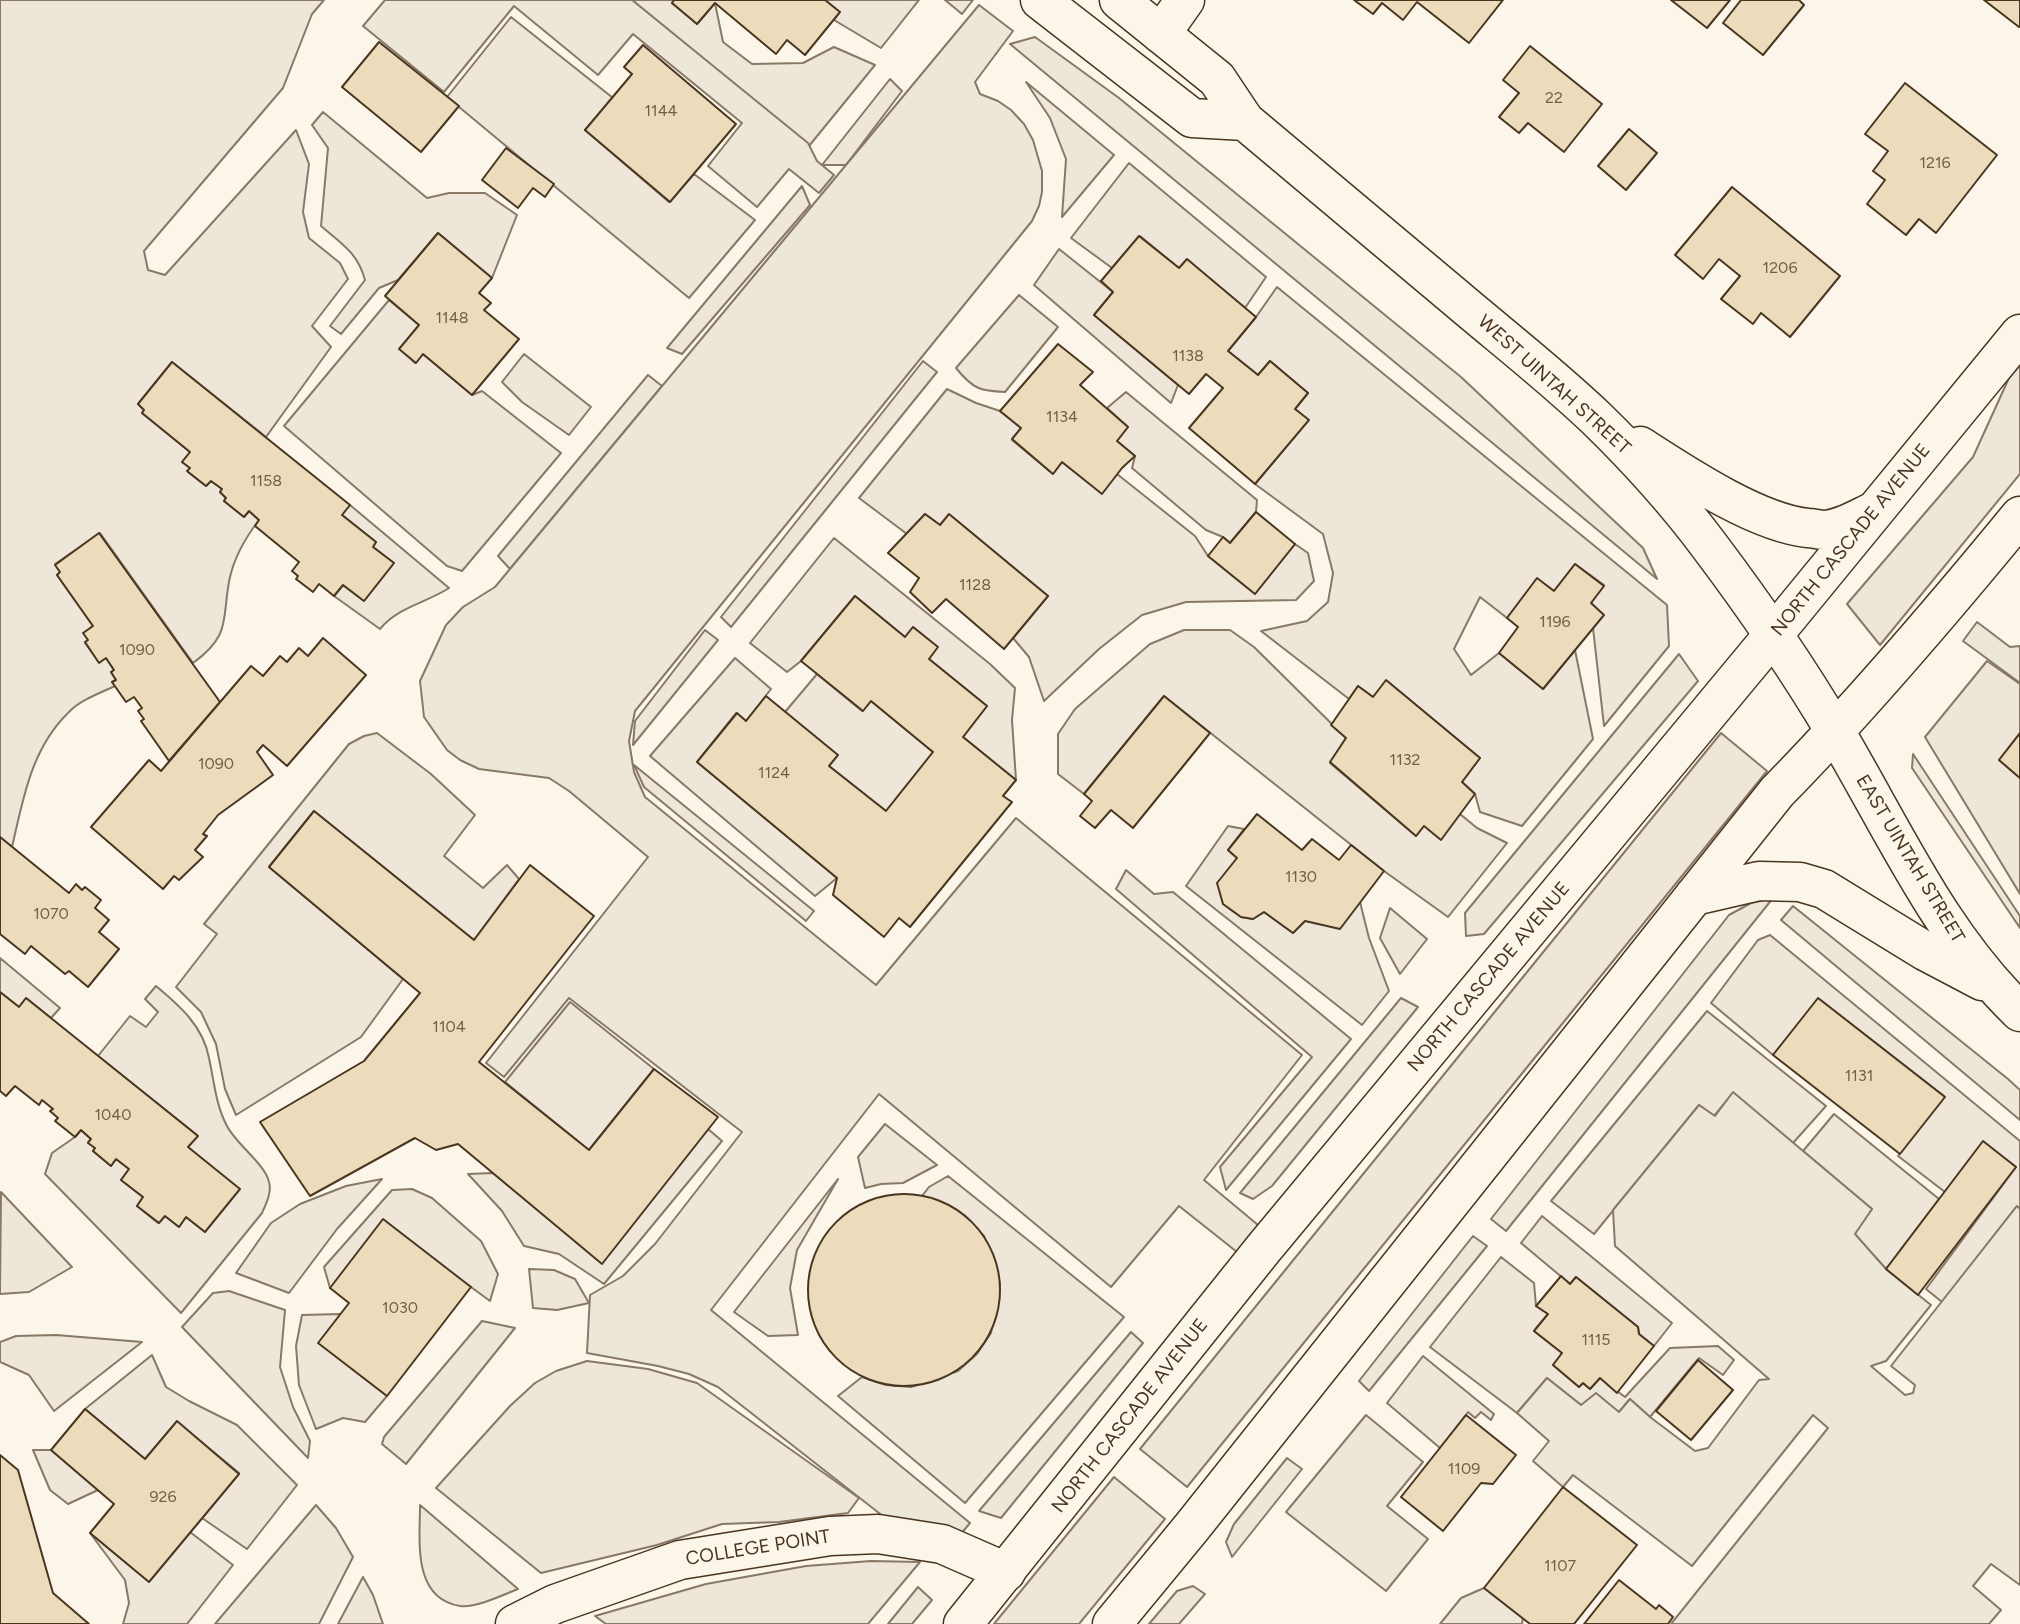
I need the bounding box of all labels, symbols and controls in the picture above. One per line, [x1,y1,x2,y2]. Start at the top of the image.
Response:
house number: 22 [1545,88,1563,108]
house number: 1144 [644,101,678,121]
house number: 1216 [1919,153,1951,173]
house number: 1206 [1763,258,1797,278]
house number: 1148 [436,308,468,328]
street label: WEST UINTAH STREET [1473,310,1635,460]
house number: 1138 [1172,346,1204,366]
house number: 1134 [1046,407,1078,427]
street label: NORTH CASCADE AVENUE [1767,439,1935,641]
house number: 1158 [250,471,282,491]
house number: 1128 [959,575,991,595]
house number: 1196 [1539,612,1571,632]
house number: 1090 [119,640,155,660]
house number: 1132 [1390,750,1420,770]
house number: 1090 [198,754,234,774]
house number: 1124 [758,763,790,783]
street label: EAST UINTAH STREET [1851,771,1969,947]
house number: 1130 [1285,867,1317,887]
street label: NORTH CASCADE AVENUE [1403,878,1575,1076]
house number: 1070 [33,904,69,924]
house number: 1104 [432,1017,466,1037]
house number: 1131 [1845,1066,1873,1086]
house number: 1040 [94,1105,132,1125]
house number: 1030 [382,1298,418,1318]
street label: NORTH CASCADE AVENUE [1047,1314,1213,1518]
house number: 1115 [1581,1330,1611,1350]
house number: 1109 [1448,1459,1480,1479]
house number: 926 [149,1487,177,1507]
street label: COLLEGE POINT [684,1525,832,1571]
house number: 1107 [1544,1556,1576,1576]

